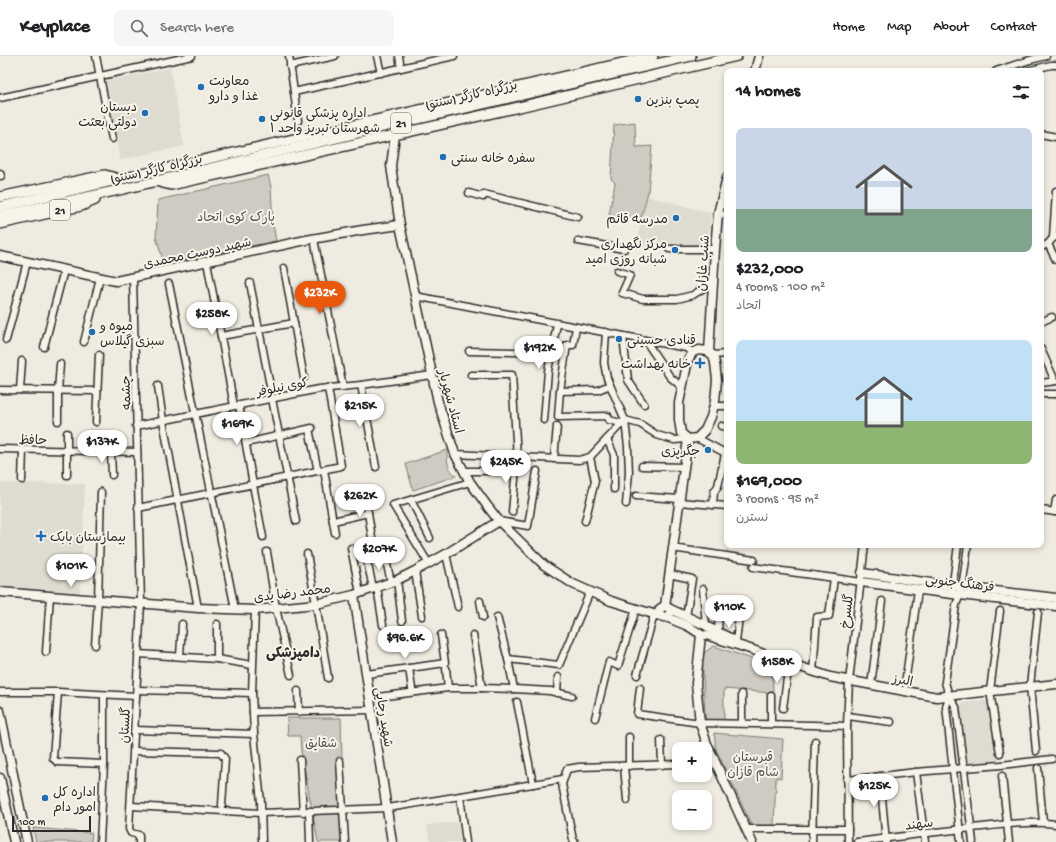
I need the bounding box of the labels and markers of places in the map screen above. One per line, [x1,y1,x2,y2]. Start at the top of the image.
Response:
place label: معاونت غذا و دارو [208,75,259,105]
marker: معاونت غذا و دارو [196,82,206,92]
marker: پمپ بنزین [633,94,643,104]
place label: پمپ بنزین [646,94,700,109]
place label: دبستان دولتی بعثت [78,101,137,131]
place label: اداره پزشکی قانونی شهرستان تبریز واحد ۱ [270,107,380,137]
marker: دبستان دولتی بعثت [140,108,150,118]
marker: اداره پزشکی قانونی شهرستان تبریز واحد ۱ [257,114,267,124]
marker: سفره خانه سنتی [438,152,448,162]
place label: سفره خانه سنتی [451,152,535,167]
place label: مدرسه قائم [606,213,668,229]
marker: مدرسه قائم [671,213,681,223]
place label: مرکز نگهداری شبانه روزی امید [585,236,667,268]
marker: مرکز نگهداری شبانه روزی امید [670,245,680,255]
pin: $232K [292,281,348,315]
pin: $258K [184,302,240,336]
place label: میوه و سبزی گیلاس [99,320,164,350]
marker: میوه و سبزی گیلاس [87,327,97,337]
marker: قنادی حسینی [614,334,624,344]
place label: قنادی حسینی [627,334,696,349]
pin: $192K [511,336,567,370]
marker: خانه بهداشت [694,357,706,369]
place label: خانه بهداشت [621,358,691,373]
pin: $215K [332,394,388,428]
pin: $169K [209,412,265,446]
pin: $137K [74,430,130,464]
place label: جگرپزی [661,443,700,460]
marker: جگرپزی [703,445,713,455]
pin: $245K [478,450,534,484]
pin: $262K [332,484,388,518]
marker: بیمارستان بابک [35,530,47,542]
place label: بیمارستان بابک [50,531,126,546]
pin: $207K [351,537,407,571]
pin: $101K [43,554,99,588]
pin: $110K [701,595,757,629]
pin: $96.6K [372,626,438,660]
pin: $158K [749,650,805,684]
pin: $125K [846,774,902,808]
place label: اداره کل امور دام [53,786,96,817]
marker: اداره کل امور دام [40,793,50,803]

